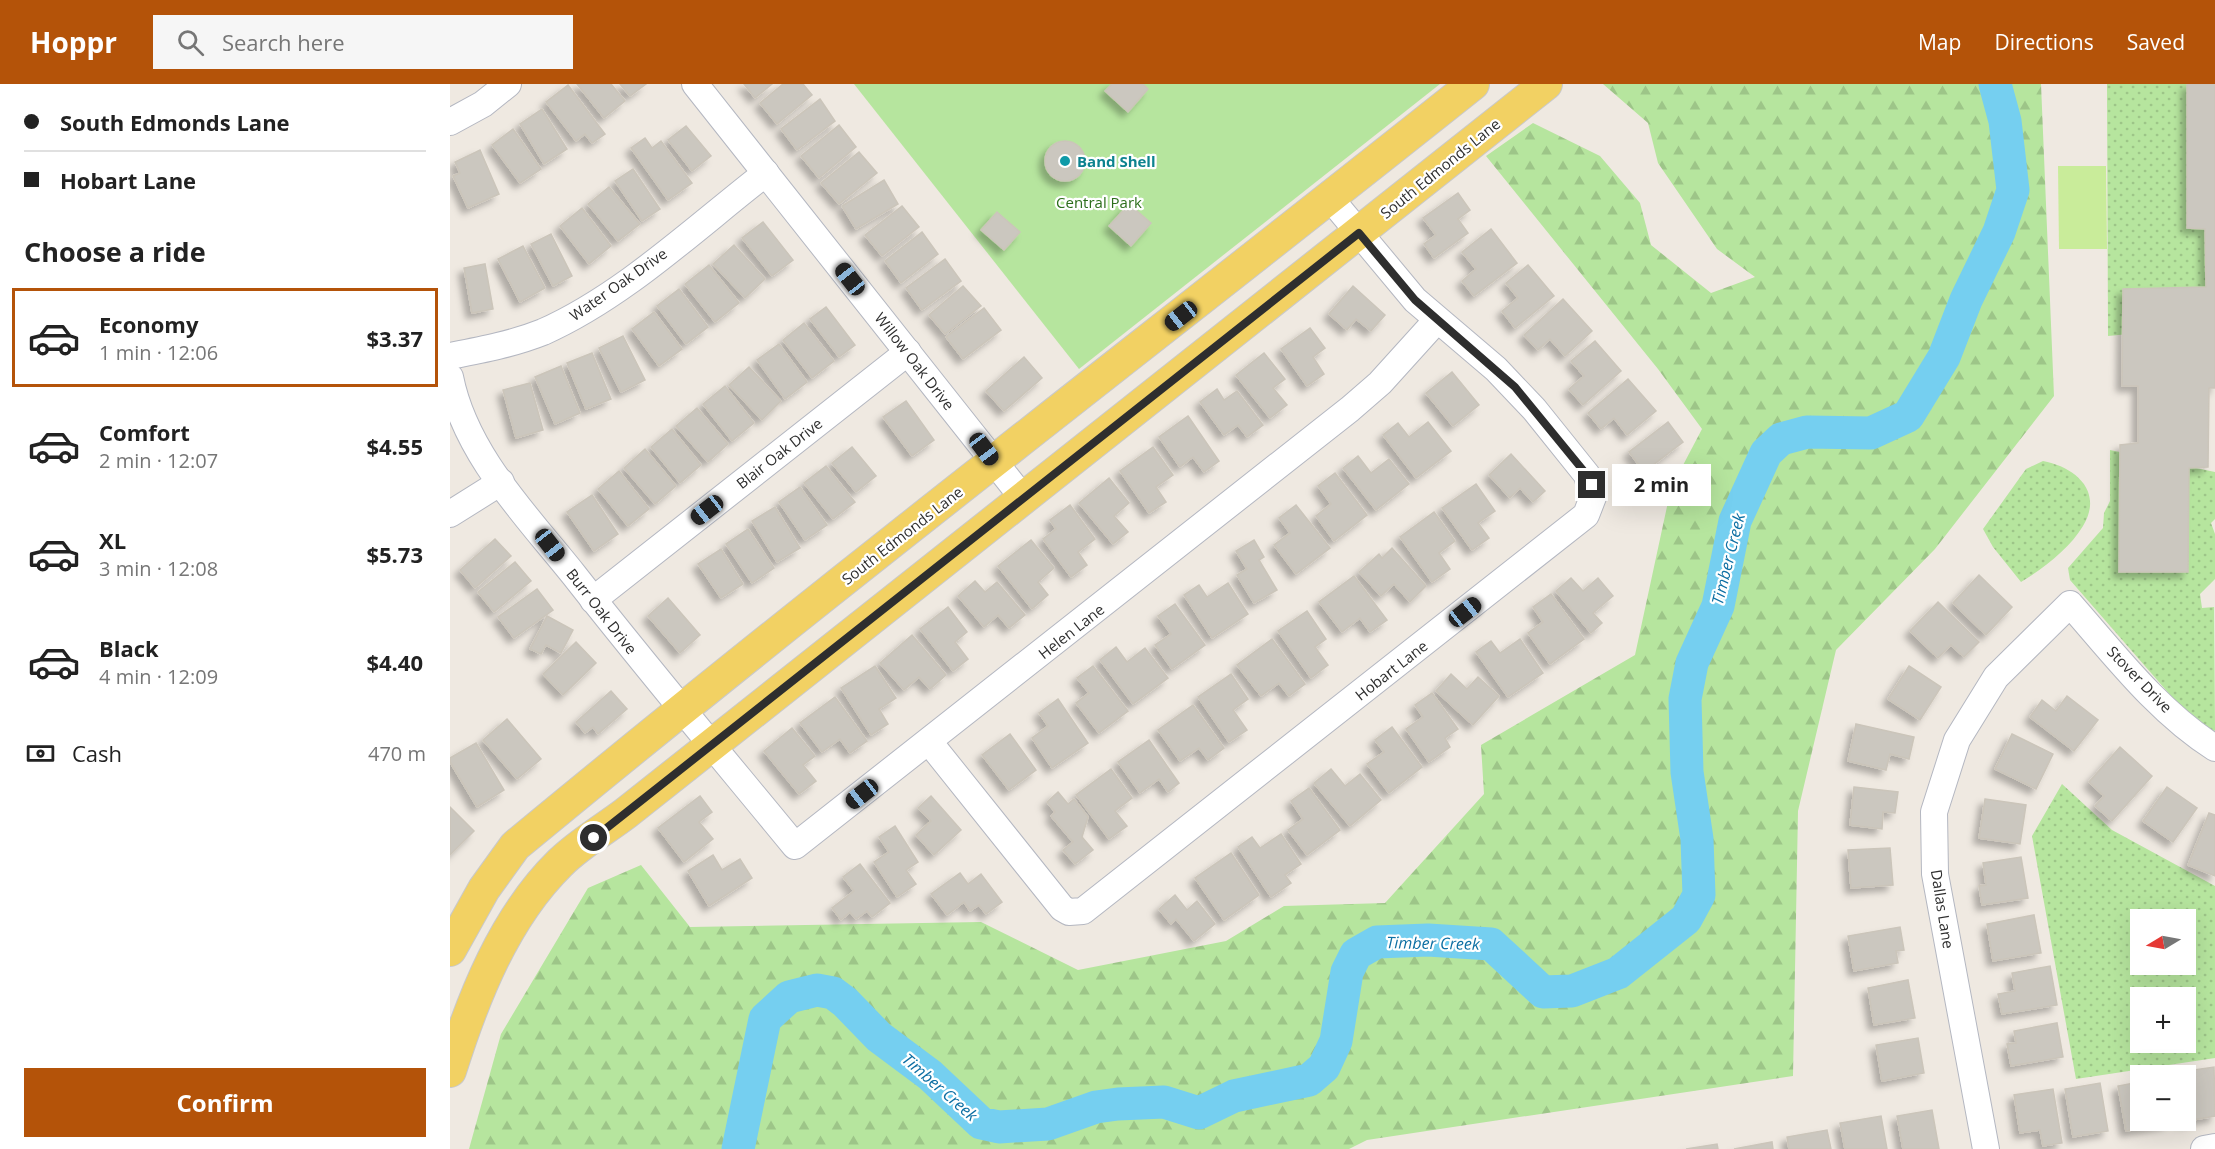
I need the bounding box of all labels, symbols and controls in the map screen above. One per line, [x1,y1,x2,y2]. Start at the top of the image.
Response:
search box [153,15,573,69]
text: Hoppr [30,23,117,61]
icon: search [174,26,207,59]
text: Search here [222,27,345,57]
text: Map [1918,28,1961,56]
text: Directions [1994,28,2094,56]
text: Saved [2127,28,2185,56]
text: South Edmonds Lane [60,107,290,137]
street label: South Edmonds Lane [1376,113,1504,223]
place label: Band Shell [1077,151,1156,171]
marker: Band Shell [1058,154,1072,168]
text: Hobart Lane [60,165,196,195]
park label: Central Park [1056,192,1142,212]
text: Choose a ride [24,233,206,270]
street label: Water Oak Drive [565,243,671,325]
car [832,259,868,299]
car [1161,298,1201,334]
street label: Willow Oak Drive [871,308,959,414]
text: Economy [99,309,198,339]
icon: car [27,311,81,365]
text: $3.37 [366,323,423,353]
text: 1 min · 12:06 [99,339,218,366]
street label: Blair Oak Drive [732,413,826,493]
text: Comfort [99,417,190,447]
icon: car [27,419,81,473]
car [966,429,1002,469]
text: $4.55 [366,431,423,461]
text: 2 min · 12:07 [99,447,218,474]
callout: 2 min [1613,464,1712,506]
route end [1578,471,1605,498]
text: 2 min [1634,471,1689,498]
street label: South Edmonds Lane [837,481,967,589]
car [687,492,727,528]
water label: Timber Creek [1706,510,1750,607]
text: XL [99,525,126,555]
car [532,525,568,565]
icon: car [27,527,81,581]
text: $5.73 [366,539,423,569]
text: 3 min · 12:08 [99,555,218,582]
street label: Burr Oak Drive [562,564,642,658]
car [1445,594,1485,630]
street label: Helen Lane [1034,599,1108,663]
text: Black [99,633,159,663]
icon: car [27,635,81,689]
street label: Hobart Lane [1351,635,1431,705]
street label: Stover Drive [2103,641,2177,717]
text: $4.40 [366,647,423,677]
text: 4 min · 12:09 [99,663,218,690]
icon: cash [24,737,57,770]
text: Cash [72,738,122,768]
text: 470 m [368,740,426,767]
car [842,776,882,812]
route start [580,824,607,851]
street label: Dallas Lane [1927,868,1959,950]
north arrow [2130,909,2196,975]
map controls [2130,909,2196,1131]
water label: Timber Creek [1386,931,1481,955]
button: + [2130,987,2196,1053]
water label: Timber Creek [898,1048,983,1127]
button: − [2130,1065,2196,1131]
button: Confirm [24,1068,426,1137]

